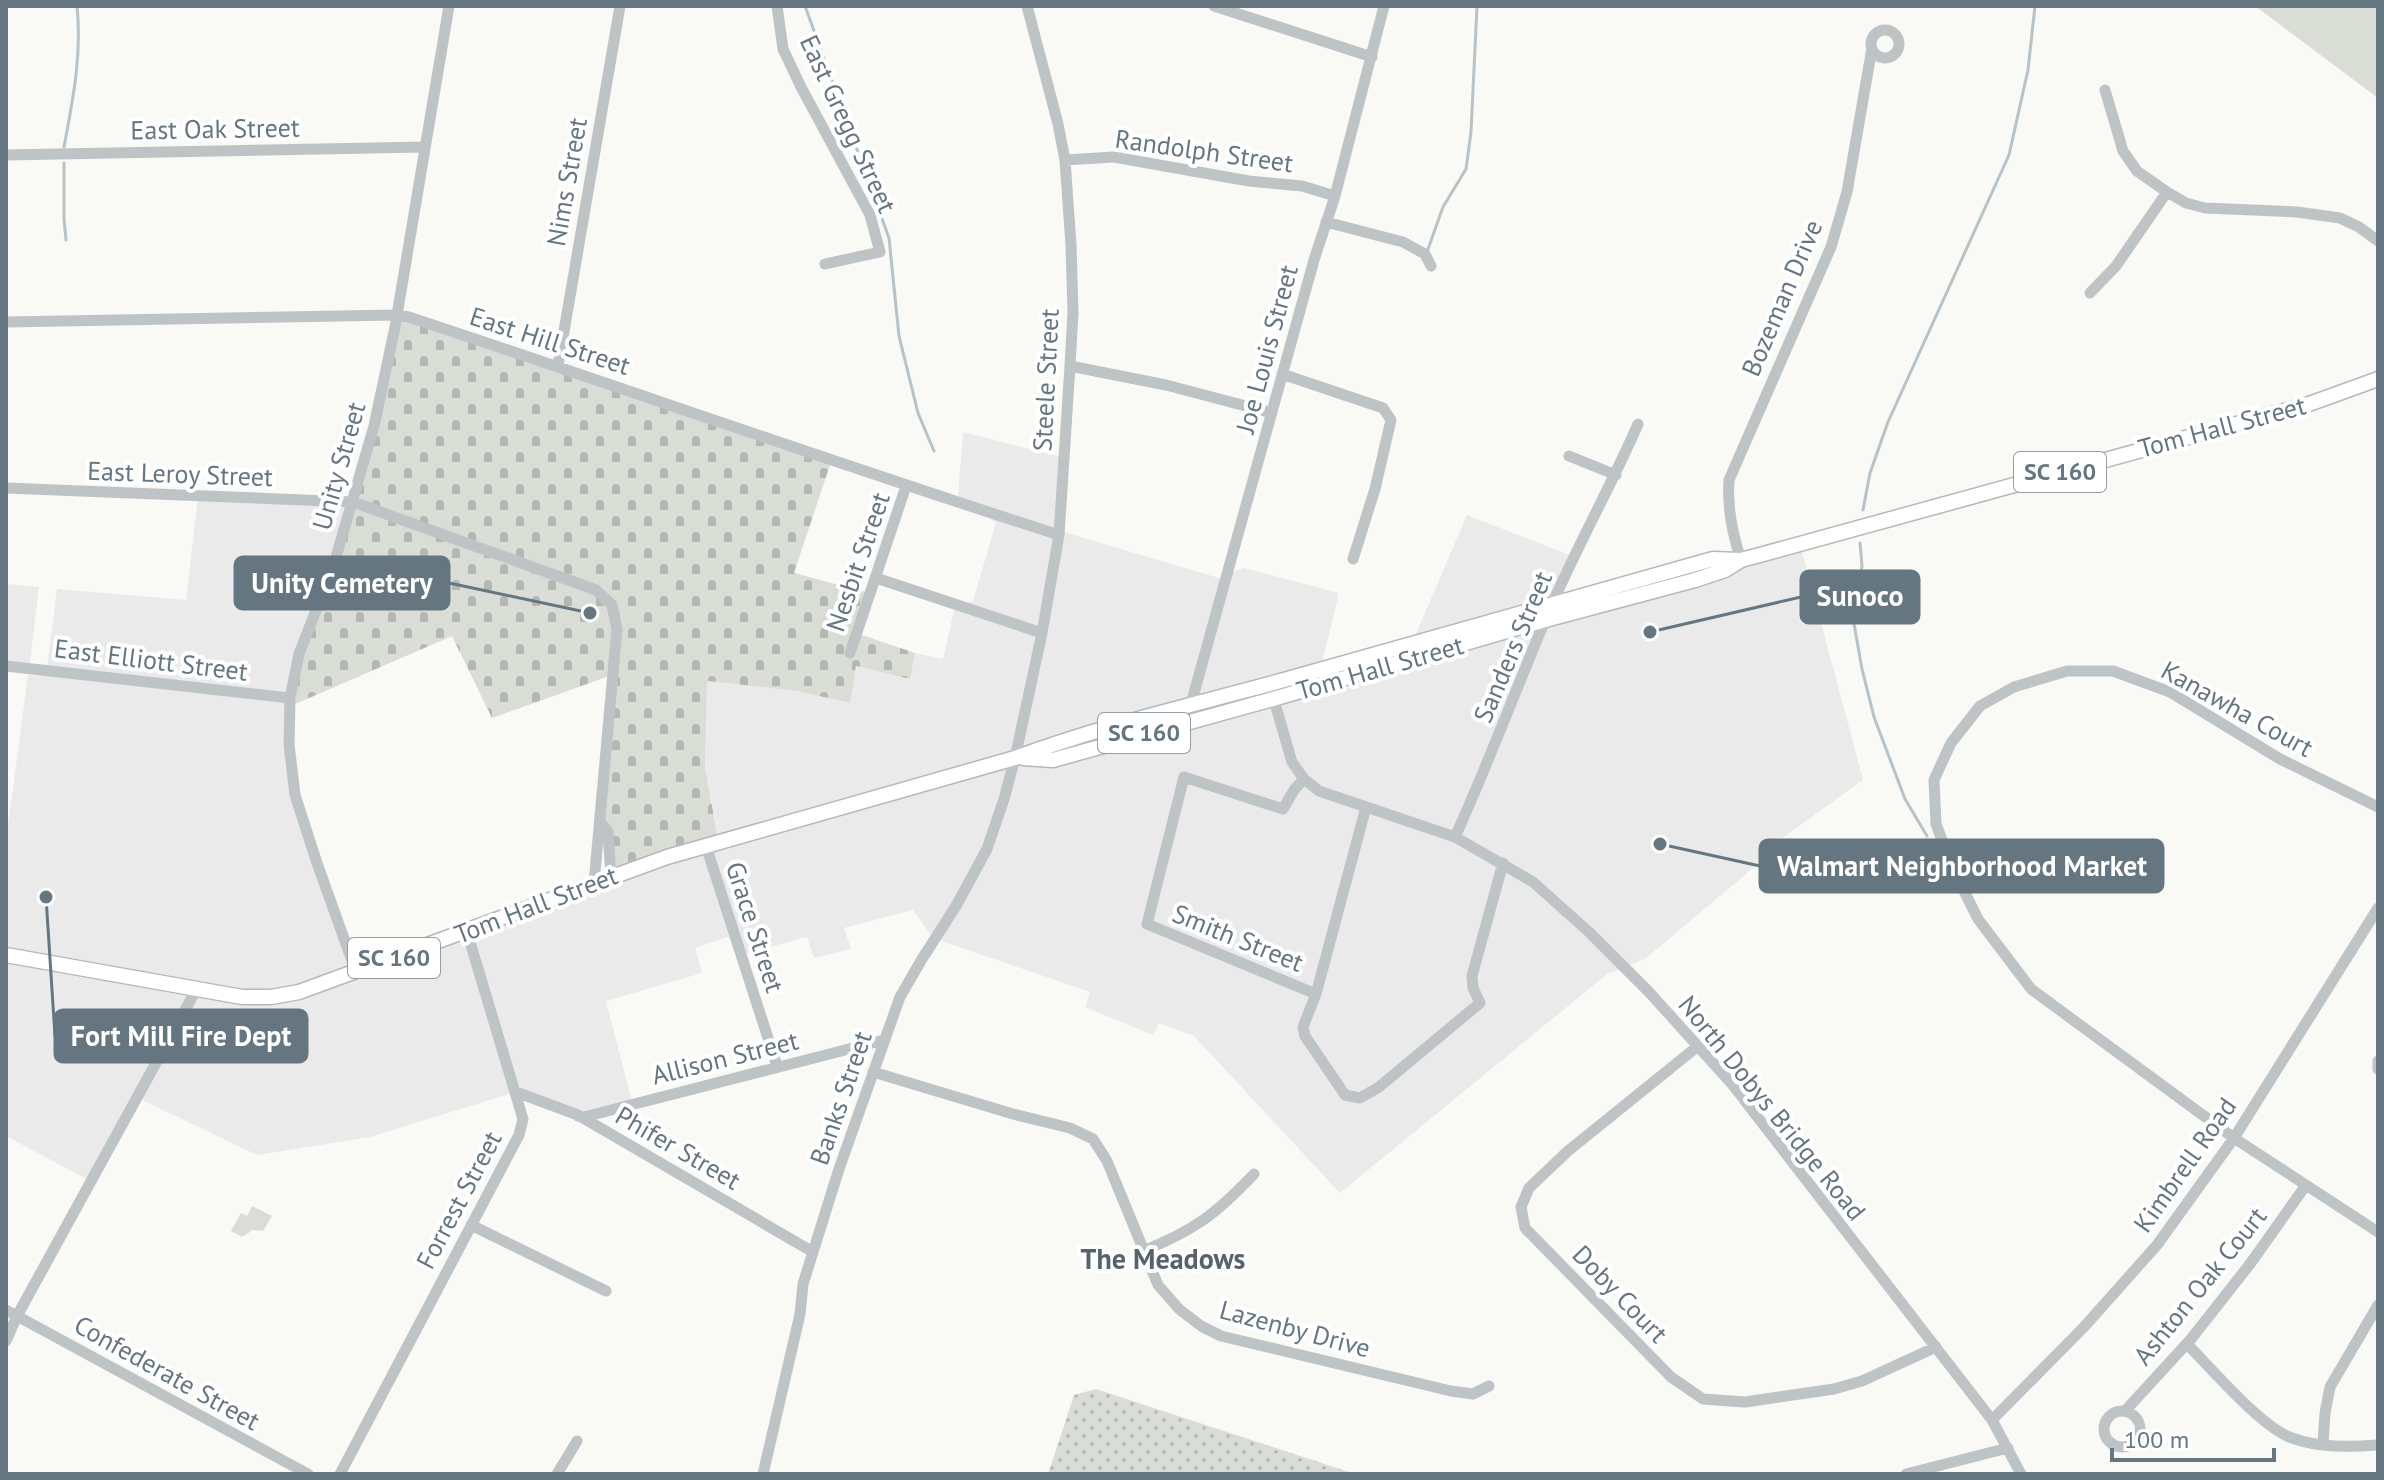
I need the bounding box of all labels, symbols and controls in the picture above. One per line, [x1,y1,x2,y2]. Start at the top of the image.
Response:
street label: East Gregg Street [793,30,904,218]
street label: East Oak Street [130,111,300,146]
street label: Nims Street [539,115,594,249]
street label: Randolph Street [1113,122,1295,179]
street label: Bozeman Drive [1734,215,1829,381]
street label: Joe Louis Street [1228,261,1305,438]
street label: East Hill Street [466,299,635,382]
street label: Steele Street [1025,308,1066,452]
street label: Tom Hall Street [2135,388,2309,465]
street label: Unity Street [305,398,373,534]
road number: SC 160 [2014,452,2106,492]
street label: East Leroy Street [87,454,274,493]
street label: Nesbit Street [818,488,897,636]
callout: Unity Cemetery [235,557,449,609]
text: Unity Cemetery [251,564,433,601]
street label: Sanders Street [1466,566,1559,727]
callout: Sunoco [1801,571,1919,623]
text: Sunoco [1817,577,1903,614]
street label: Tom Hall Street [1293,628,1467,707]
street label: East Elliott Street [53,631,250,688]
street label: Kanawha Court [2155,653,2319,764]
road number: SC 160 [1098,713,1190,753]
callout: Walmart Neighborhood Market [1760,840,2163,892]
text: Walmart Neighborhood Market [1777,847,2147,884]
street label: Grace Street [719,857,792,996]
street label: Tom Hall Street [450,858,622,951]
street label: Smith Street [1168,896,1309,979]
road number: SC 160 [348,938,440,978]
street label: North Dobys Bridge Road [1672,989,1873,1227]
callout: Fort Mill Fire Dept [55,1010,307,1062]
text: Fort Mill Fire Dept [71,1017,291,1054]
street label: Allison Street [648,1023,802,1092]
street label: Banks Street [802,1027,879,1169]
street label: Kimbrell Road [2126,1091,2243,1239]
street label: Phifer Street [610,1098,747,1197]
street label: Forrest Street [408,1125,509,1274]
street label: Ashton Oak Court [2126,1200,2273,1371]
street label: Doby Court [1566,1238,1675,1350]
district label: The Meadows [1081,1240,1246,1277]
street label: Lazenby Drive [1216,1293,1374,1364]
street label: Confederate Street [69,1308,266,1437]
scale bar [2112,1412,2274,1462]
text: 100 m [2124,1424,2189,1455]

